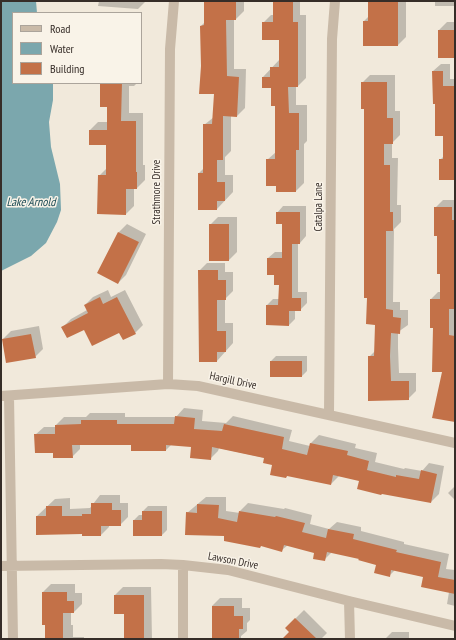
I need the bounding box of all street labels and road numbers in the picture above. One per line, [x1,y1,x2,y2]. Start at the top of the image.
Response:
street label: Strathmore Drive [150,160,164,224]
street label: Catalpa Lane [312,183,326,231]
street label: Hargill Drive [208,370,258,392]
street label: Lawson Drive [207,550,259,572]

